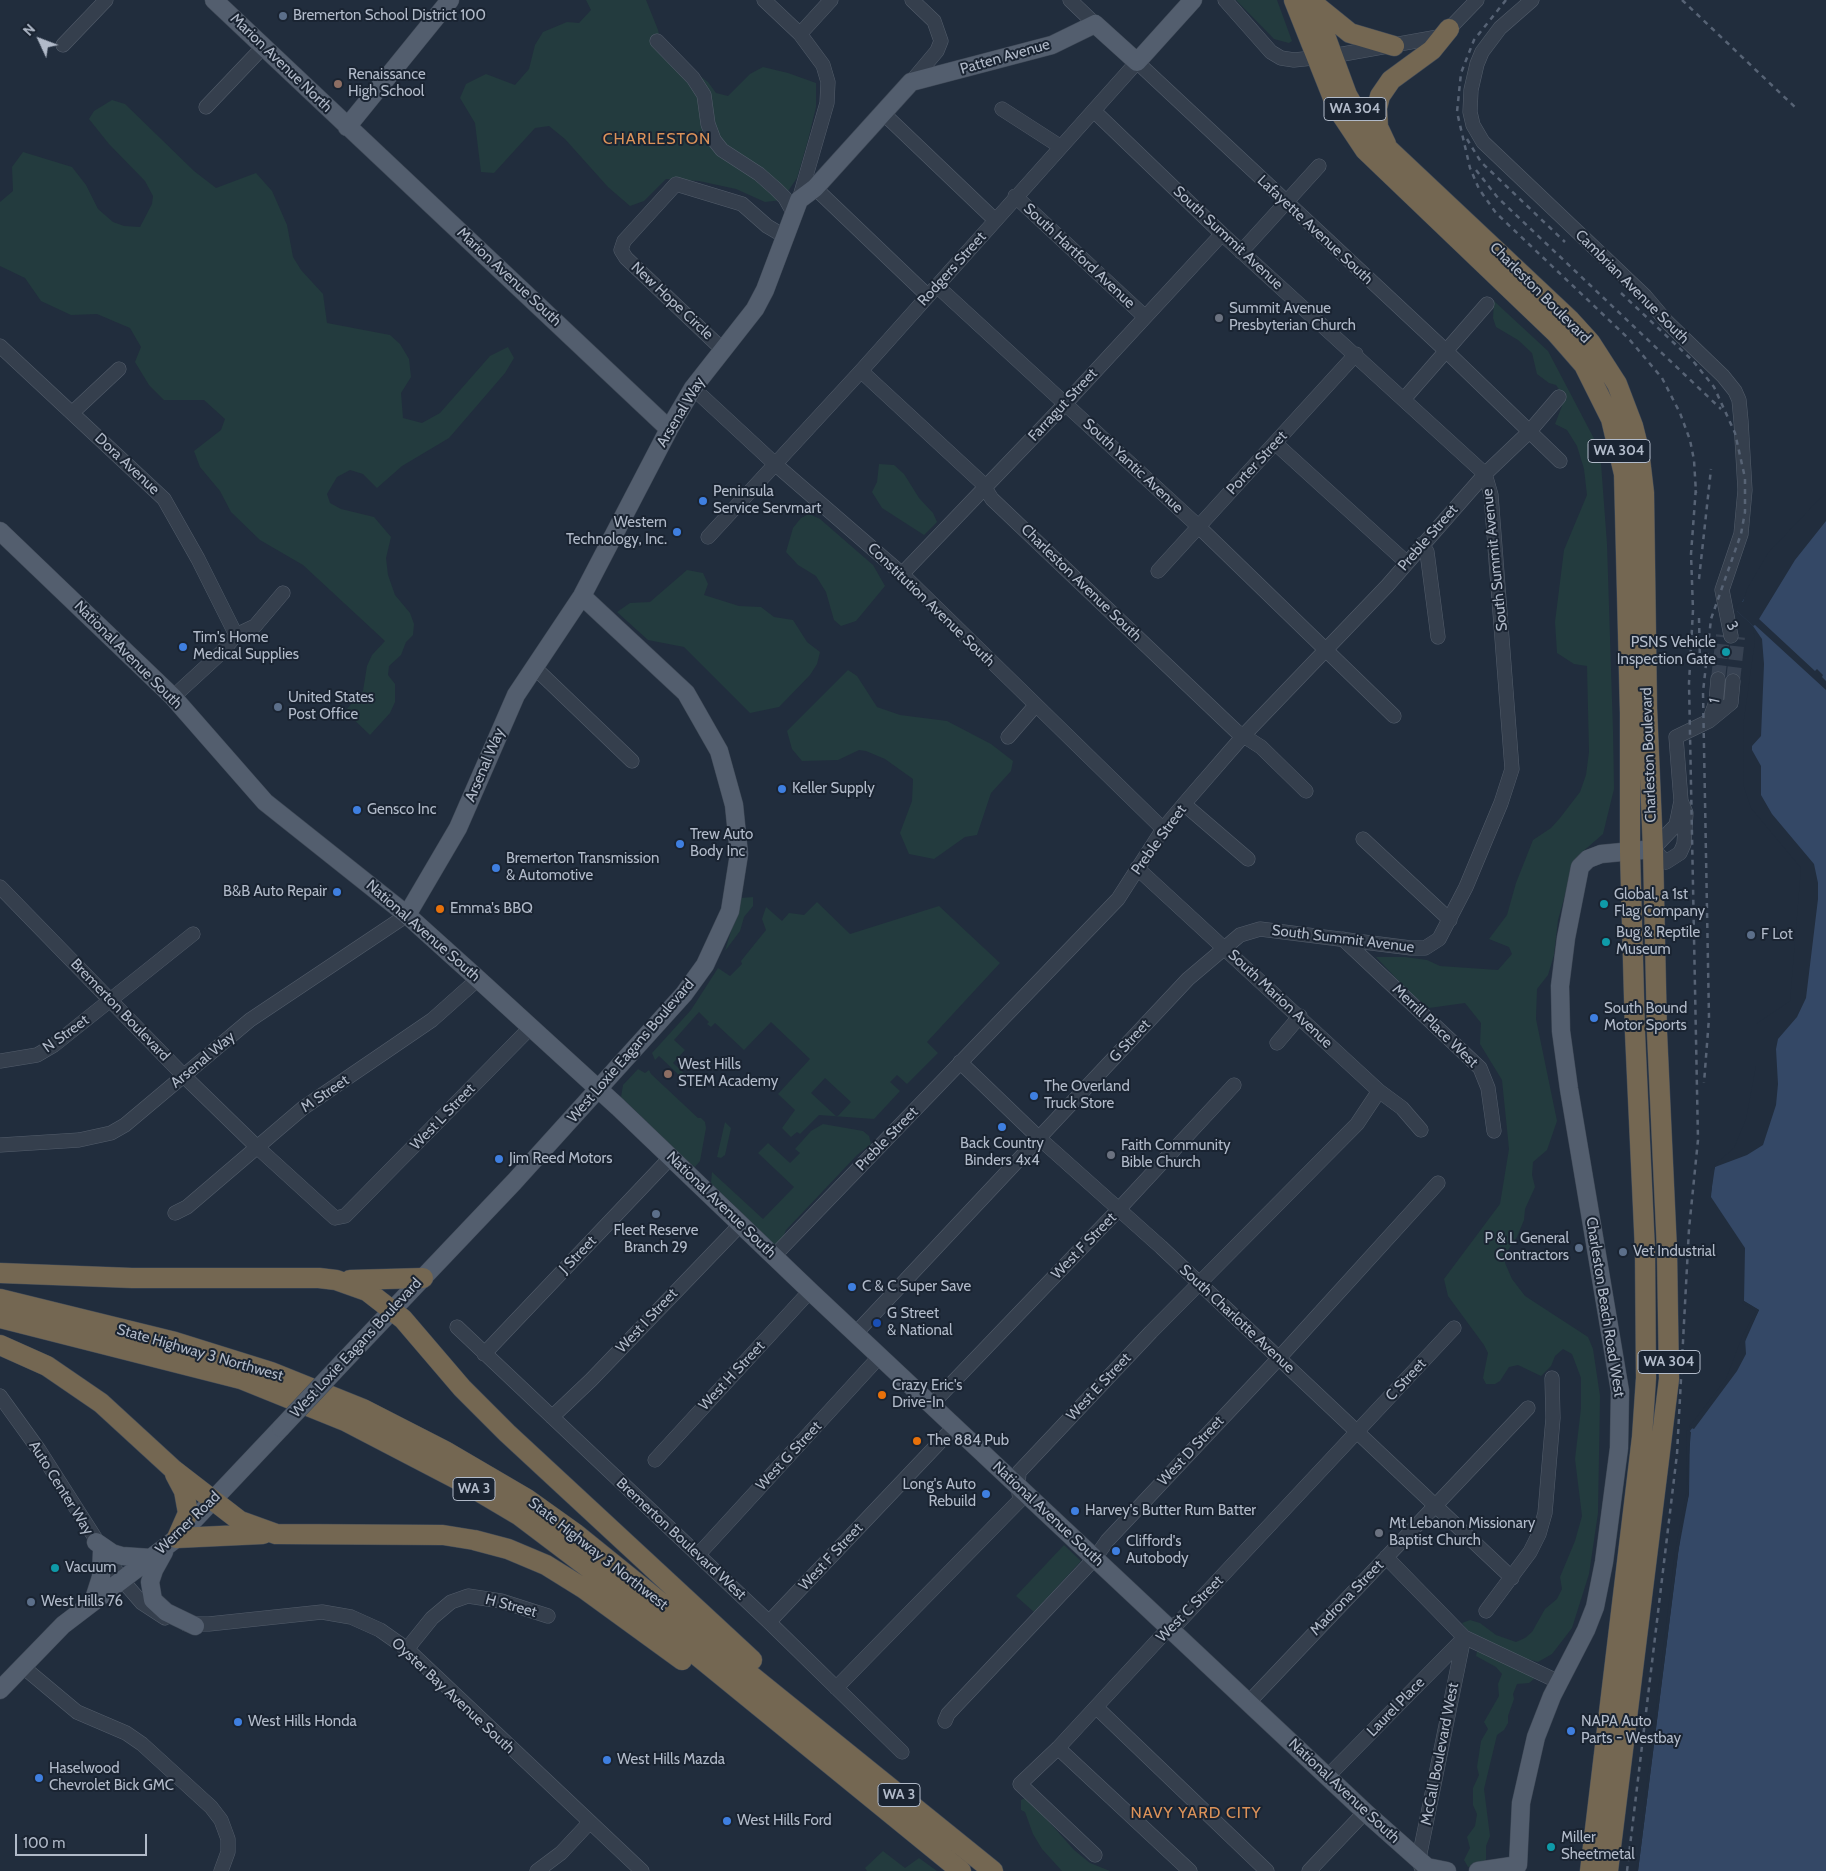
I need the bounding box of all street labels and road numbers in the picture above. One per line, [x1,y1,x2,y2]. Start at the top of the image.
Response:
street label: Marion Avenue North [226,10,336,116]
street label: Patten Avenue [958,36,1052,78]
road number: WA 304 [1324,98,1386,120]
street label: Lafayette Avenue South [1253,172,1377,288]
street label: South Summit Avenue [1169,183,1287,293]
street label: South Hartford Avenue [1020,200,1138,312]
street label: Marion Avenue South [453,224,565,330]
street label: Cambrian Avenue South [1571,226,1693,348]
street label: Rodgers Street [914,228,990,310]
street label: Charleston Boulevard [1486,239,1594,347]
street label: New Hope Circle [627,258,717,344]
street label: Farragut Street [1025,365,1101,445]
street label: Arsenal Way [653,374,709,450]
street label: South Yantic Avenue [1079,415,1187,517]
street label: Porter Street [1223,427,1291,499]
street label: Dora Avenue [91,430,163,498]
road number: WA 304 [1588,440,1650,462]
street label: South Summit Avenue [1479,488,1511,632]
street label: Preble Street [1394,501,1462,575]
street label: Charleston Avenue South [1017,521,1145,645]
street label: Constitution Avenue South [864,539,998,671]
street label: National Avenue South [70,597,186,713]
street label: 3 [1722,618,1742,634]
street label: Charleston Boulevard [1638,687,1660,823]
street label: 1 [1706,697,1724,705]
street label: Arsenal Way [461,725,509,805]
street label: Preble Street [1128,802,1190,878]
street label: National Avenue South [362,876,484,986]
street label: South Summit Avenue [1271,921,1415,957]
street label: South Marion Avenue [1224,946,1336,1052]
street label: Bremerton Boulevard [67,955,173,1065]
street label: West Loxie Eagans Boulevard [564,976,698,1126]
street label: Merrill Place West [1388,981,1482,1071]
street label: N Street [39,1011,93,1057]
street label: G Street [1106,1016,1154,1066]
street label: Arsenal Way [167,1028,239,1092]
street label: M Street [298,1071,352,1117]
street label: West L Street [407,1080,479,1154]
street label: Preble Street [852,1103,922,1175]
street label: National Avenue South [662,1148,780,1262]
street label: West F Street [1048,1209,1120,1283]
street label: Charleston Beach Road West [1582,1216,1628,1398]
street label: J Street [556,1232,600,1278]
street label: South Charlotte Avenue [1176,1261,1298,1377]
street label: West Loxie Eagans Boulevard [287,1274,425,1422]
street label: West I Street [613,1285,681,1357]
street label: State Highway 3 Northwest [115,1321,285,1385]
street label: West H Street [695,1338,769,1414]
street label: West E Street [1063,1349,1135,1425]
road number: WA 304 [1638,1350,1700,1374]
street label: C Street [1382,1355,1430,1405]
street label: West D Street [1154,1412,1228,1490]
street label: West G Street [752,1418,826,1494]
street label: Auto Center Way [25,1438,97,1538]
street label: National Avenue South [989,1458,1107,1570]
street label: Bremerton Boulevard West [612,1474,750,1604]
road number: WA 3 [453,1478,495,1500]
street label: Werner Road [152,1488,224,1558]
street label: State Highway 3 Northwest [525,1494,671,1614]
street label: West F Street [795,1520,867,1594]
street label: Madrona Street [1307,1557,1387,1639]
street label: West C Street [1153,1572,1227,1646]
street label: H Street [483,1591,539,1621]
street label: Oyster Bay Avenue South [388,1634,518,1758]
street label: Laurel Place [1363,1674,1429,1740]
street label: McCall Boulevard West [1417,1681,1463,1827]
street label: National Avenue South [1285,1735,1403,1847]
road number: WA 3 [878,1784,920,1806]

